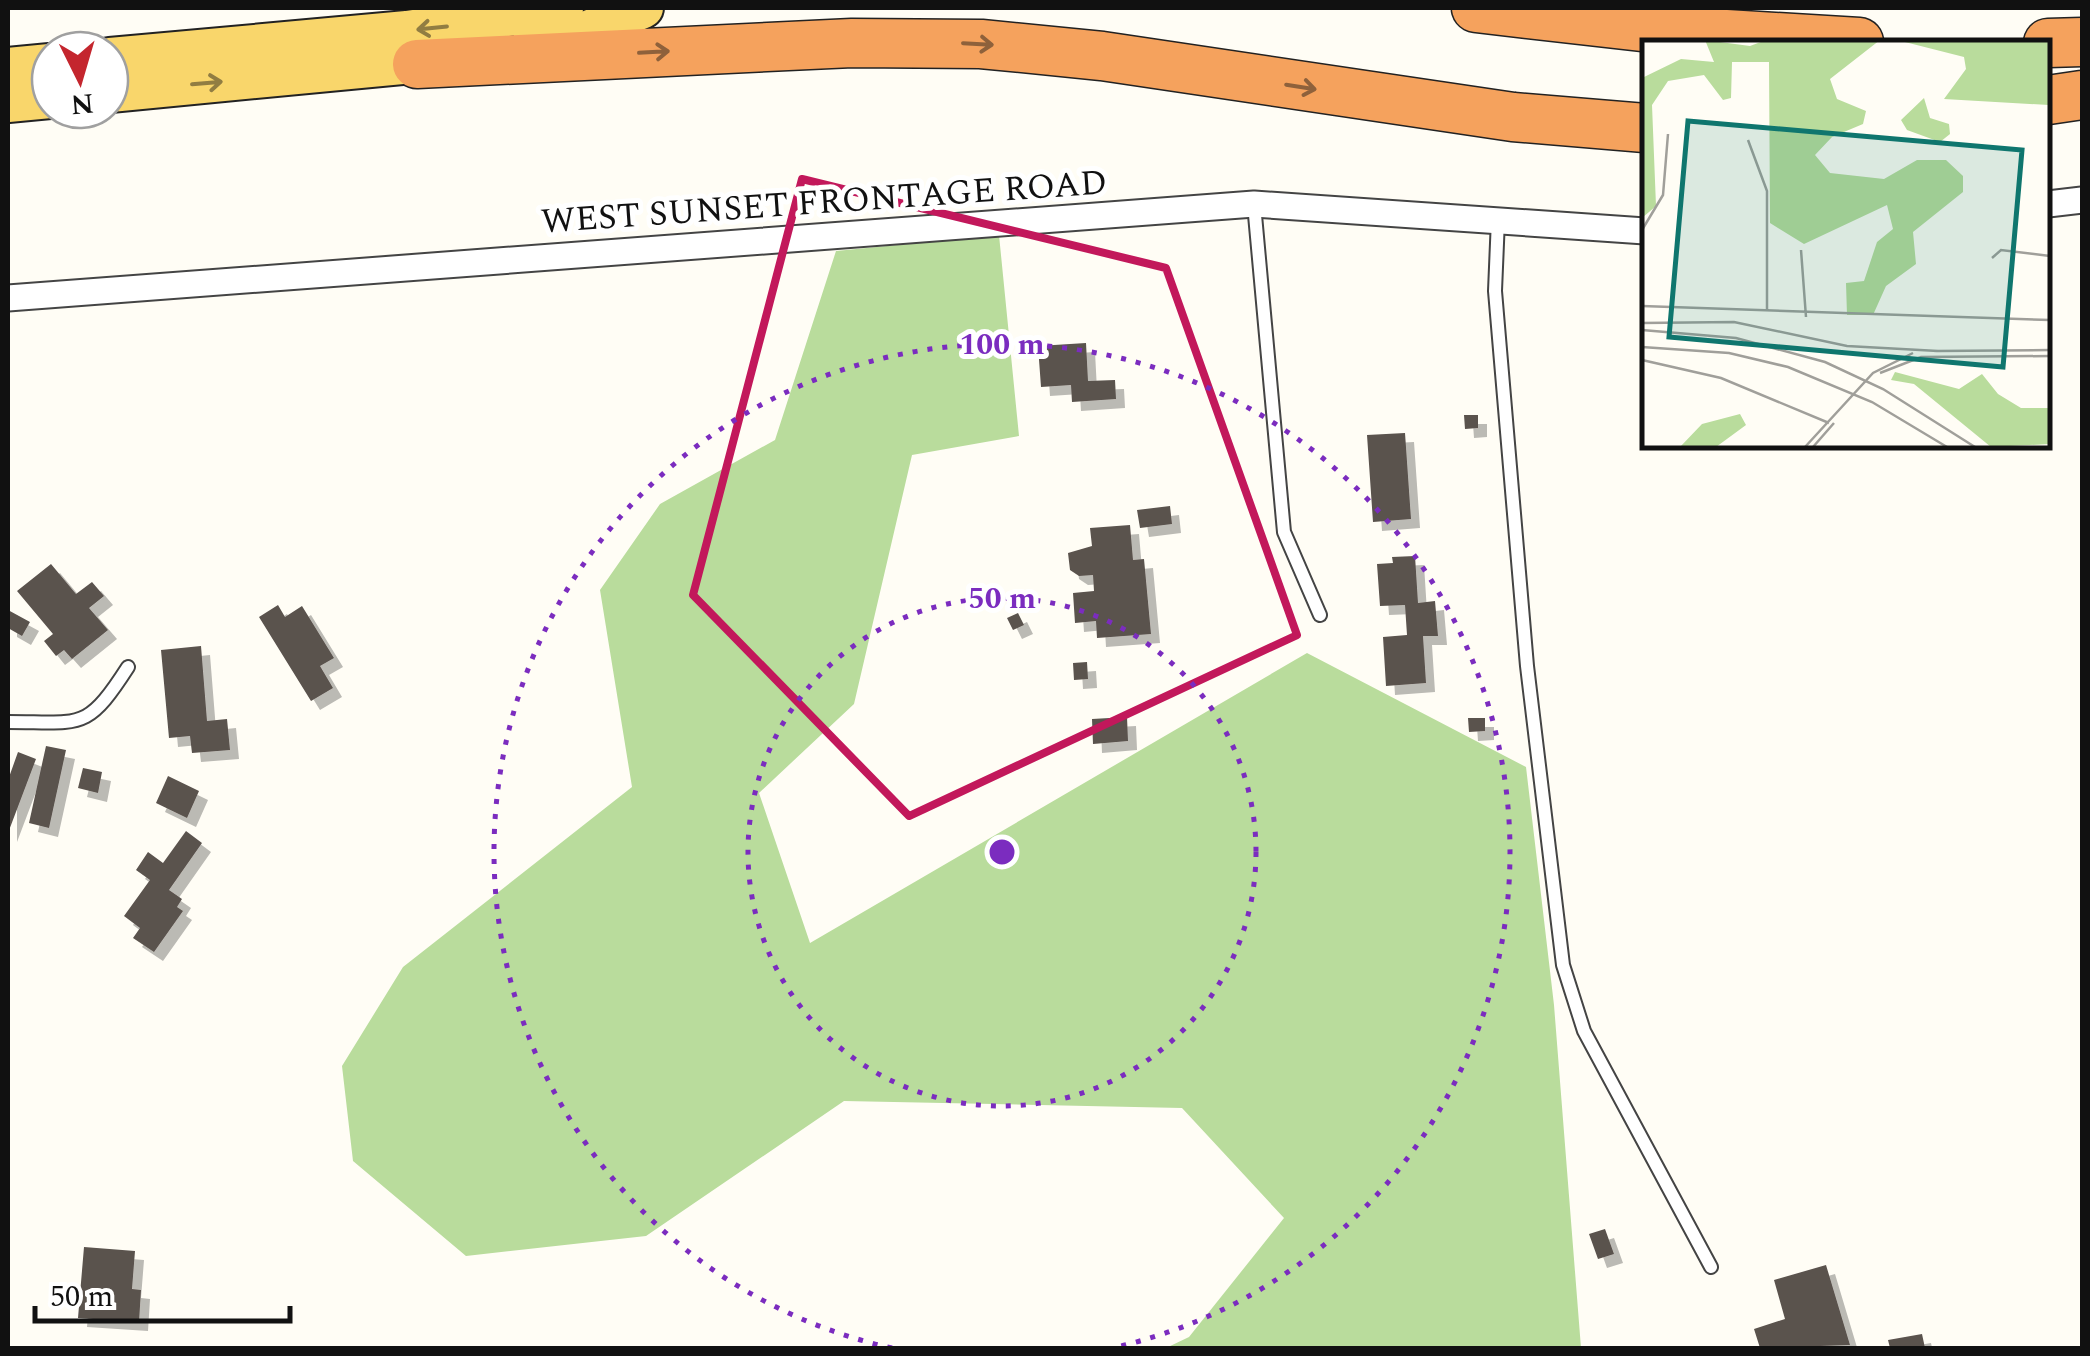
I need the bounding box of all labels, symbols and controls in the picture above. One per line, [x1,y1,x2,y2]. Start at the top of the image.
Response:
one-way arrow [417,19,449,38]
north arrow [30,30,130,130]
one-way arrow [962,35,994,54]
inset map [1642,40,2050,448]
one-way arrow [637,43,669,62]
one-way arrow [191,74,223,93]
one-way arrow [1284,78,1316,96]
text: N [69,81,95,126]
street label: WEST SUNSET FRONTAGE ROAD [539,156,1109,249]
text: 100 m [959,322,1045,368]
text: 50 m [968,576,1036,622]
centre of rings [984,834,1020,870]
scale bar [35,1261,290,1323]
text: 50 m [50,1274,113,1320]

